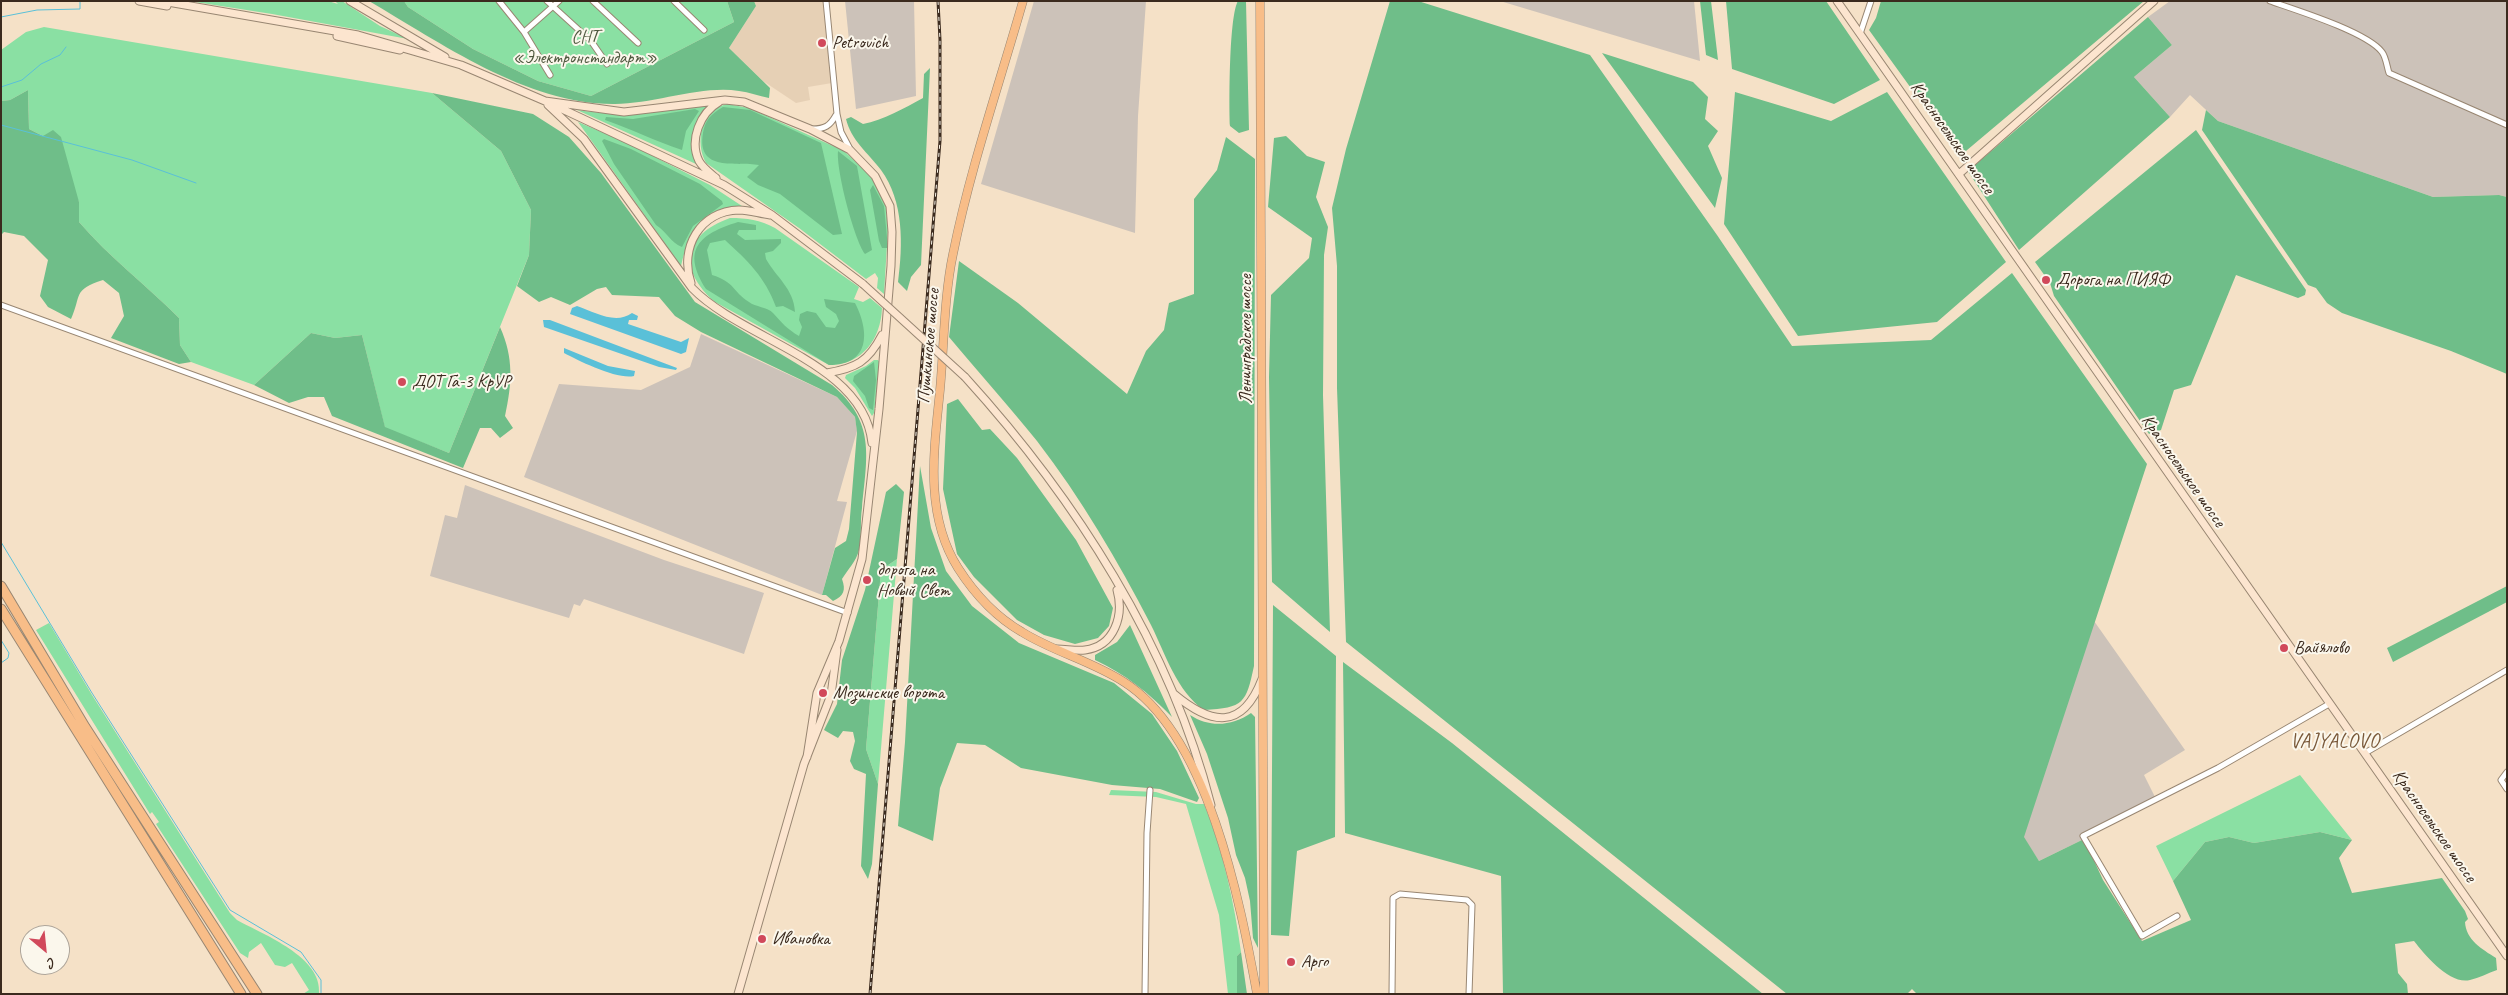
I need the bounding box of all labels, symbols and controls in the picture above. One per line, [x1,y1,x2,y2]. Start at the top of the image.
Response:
park label: СНТ «Электронстандарт» [513,26,657,68]
place label: Petrovich [832,32,889,54]
marker: Petrovich [816,37,828,49]
street label: Красносельское шоссе [1905,78,1999,198]
place label: Дорога на ПИЯФ [2056,269,2170,291]
street label: Ленинградское шоссе [1235,274,1257,404]
marker: Дорога на ПИЯФ [2040,274,2052,286]
street label: Пушкинское шоссе [913,288,945,404]
place label: ДОТ Га-3 КрУР [412,371,511,393]
marker: ДОТ Га-3 КрУР [396,376,408,388]
street label: Красносельское шоссе [2136,411,2230,531]
place label: дорога на Новый Свет [877,559,950,602]
marker: дорога на Новый Свет [861,574,873,586]
place label: Вайялово [2294,637,2349,659]
marker: Вайялово [2278,642,2290,654]
place label: Мозинские ворота [833,682,944,704]
marker: Мозинские ворота [817,687,829,699]
district label: VAJYALOVO [2289,730,2381,754]
street label: Красносельское шоссе [2387,766,2481,886]
north arrow [20,925,70,975]
place label: Ивановка [772,928,830,950]
marker: Ивановка [756,933,768,945]
place label: Арго [1301,951,1328,973]
text: С [45,954,59,972]
marker: Арго [1285,956,1297,968]

